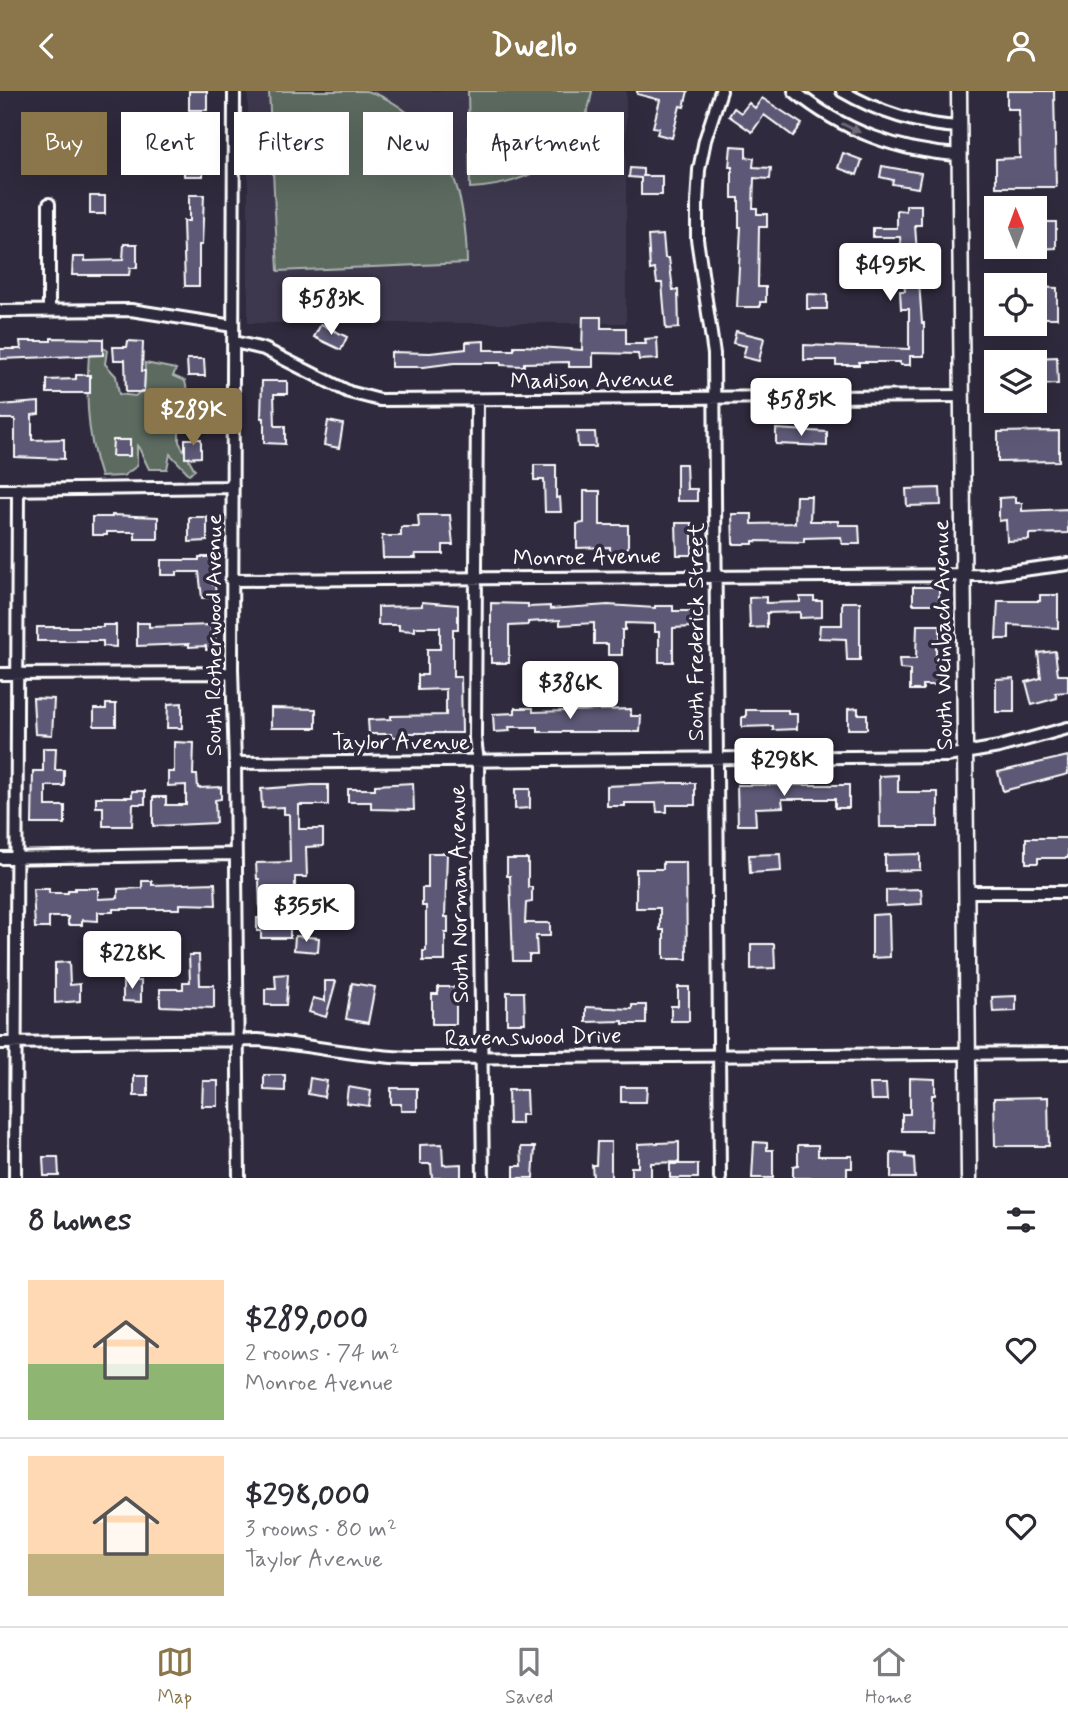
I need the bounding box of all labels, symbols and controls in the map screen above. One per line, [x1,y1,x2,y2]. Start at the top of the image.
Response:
text: Dwello [491,25,577,67]
icon: back [28,27,66,65]
icon: person [1002,27,1040,65]
chip: Buy [21,112,107,175]
chip: Rent [121,112,220,175]
chip: Filters [234,112,349,175]
chip: New [363,112,453,175]
chip: Apartment [467,112,624,175]
one-way arrow [841,122,861,133]
north arrow [984,196,1046,259]
map controls [984,196,1047,413]
pin: $495K [841,243,939,303]
text: $495K [855,251,925,281]
button: locate [984,273,1047,336]
pin: $583K [282,278,380,337]
text: $583K [298,285,364,315]
button: layers [984,350,1047,413]
street label: Madison Avenue [510,365,674,397]
pin: $585K [752,379,850,438]
text: $585K [767,386,835,416]
pin: $289K [144,389,242,448]
text: $289K [160,396,226,426]
street label: South Rotherwood Avenue [200,514,230,756]
street label: South Weinbach Avenue [927,519,961,751]
street label: South Frederick Street [682,522,712,741]
street label: Monroe Avenue [513,542,661,574]
pin: $386K [521,661,619,721]
text: $386K [538,669,602,699]
street label: Taylor Avenue [332,728,470,758]
pin: $298K [735,739,833,798]
text: $298K [750,746,818,776]
street label: South Norman Avenue [443,784,477,1004]
pin: $355K [257,885,355,944]
text: $355K [273,892,339,922]
pin: $228K [83,932,181,991]
text: $228K [99,939,165,969]
street label: Ravenswood Drive [444,1021,622,1055]
text: 8 homes [28,1201,131,1240]
icon: filters [1002,1201,1040,1239]
text: $289,000 [245,1300,368,1339]
icon: home [84,1308,168,1392]
icon: heart [1002,1331,1040,1369]
text: 2 rooms · 74 m² [245,1339,400,1369]
text: Monroe Avenue [245,1369,393,1399]
text: $298,000 [245,1476,370,1515]
icon: home [84,1484,168,1568]
icon: heart [1002,1507,1040,1545]
text: 3 rooms · 80 m² [245,1515,397,1545]
text: Taylor Avenue [245,1545,383,1575]
tab: Map [156,1643,194,1710]
tab: Saved [505,1643,553,1710]
tab: Home [865,1643,912,1710]

